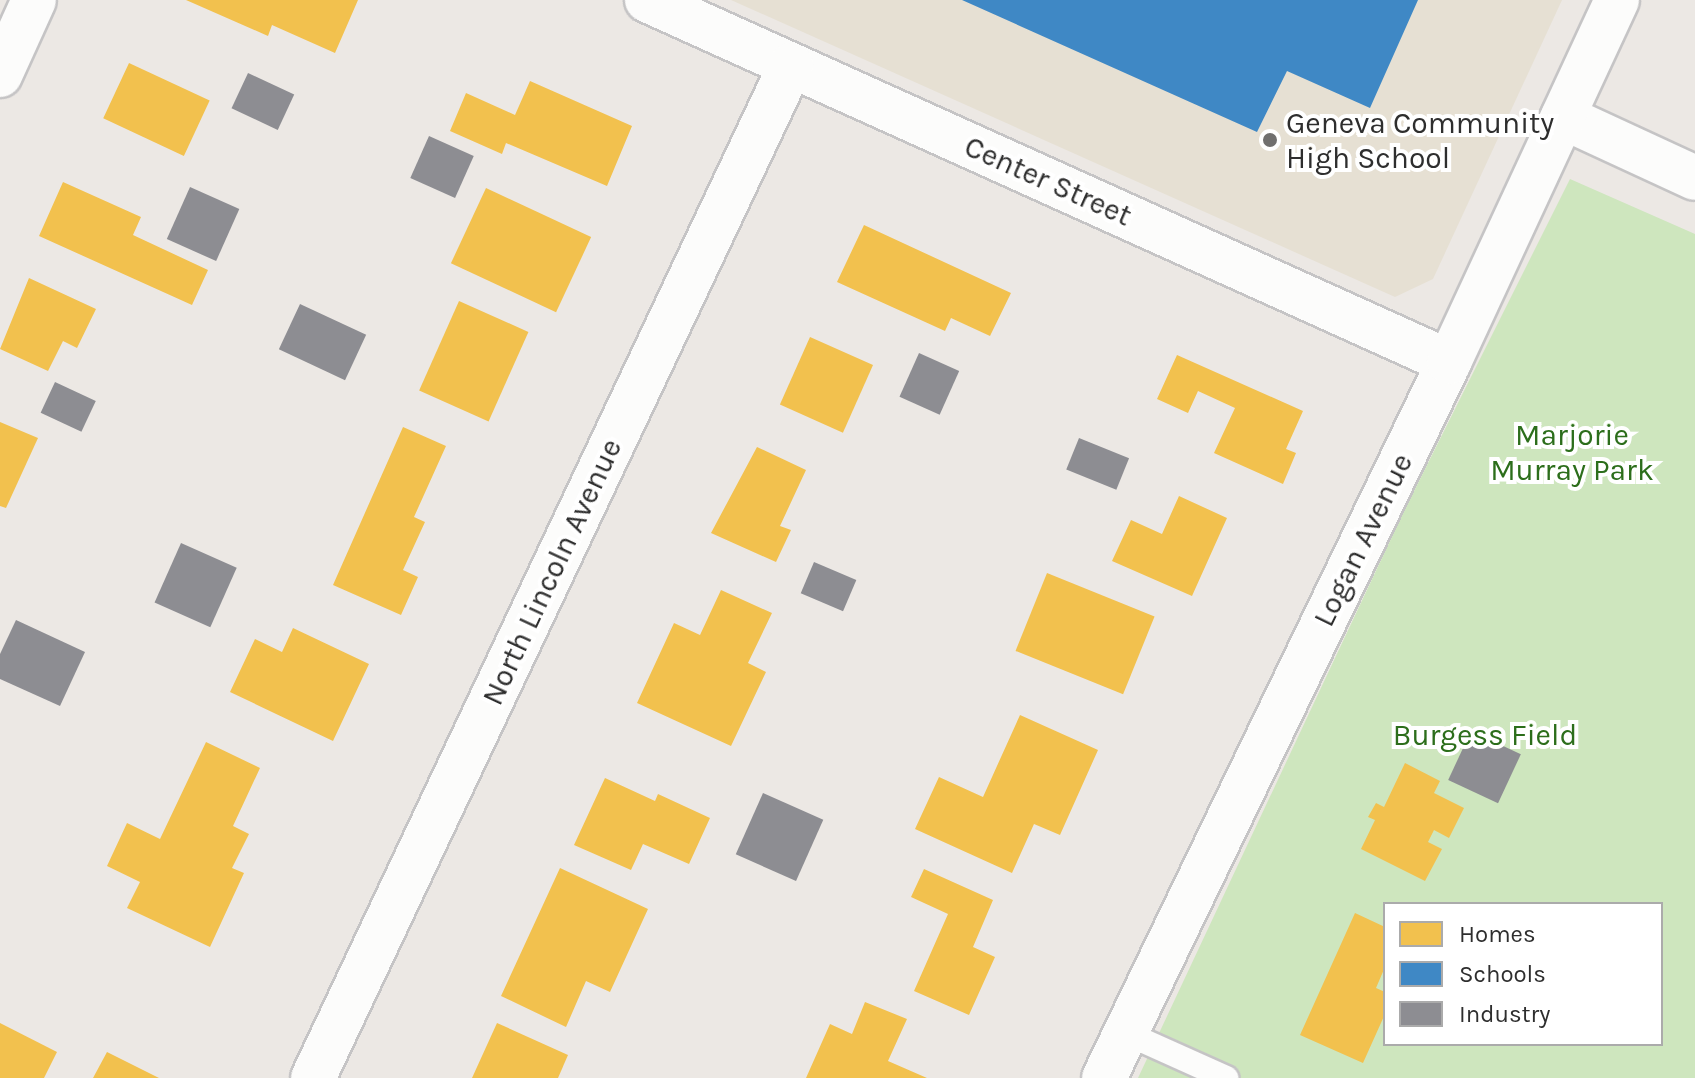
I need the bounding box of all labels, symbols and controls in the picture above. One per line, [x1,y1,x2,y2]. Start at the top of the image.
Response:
place label: Geneva Community High School [1286,105,1554,176]
street label: Center Street [959,128,1137,234]
marker: Geneva Community High School [1261,131,1279,149]
park label: Marjorie Murray Park [1490,417,1654,488]
street label: North Lincoln Avenue [474,433,630,711]
street label: Logan Avenue [1306,448,1420,632]
park label: Burgess Field [1393,717,1577,753]
legend [1383,902,1663,1046]
text: Homes [1459,920,1536,948]
text: Schools [1459,960,1546,988]
text: Industry [1459,1000,1550,1028]

